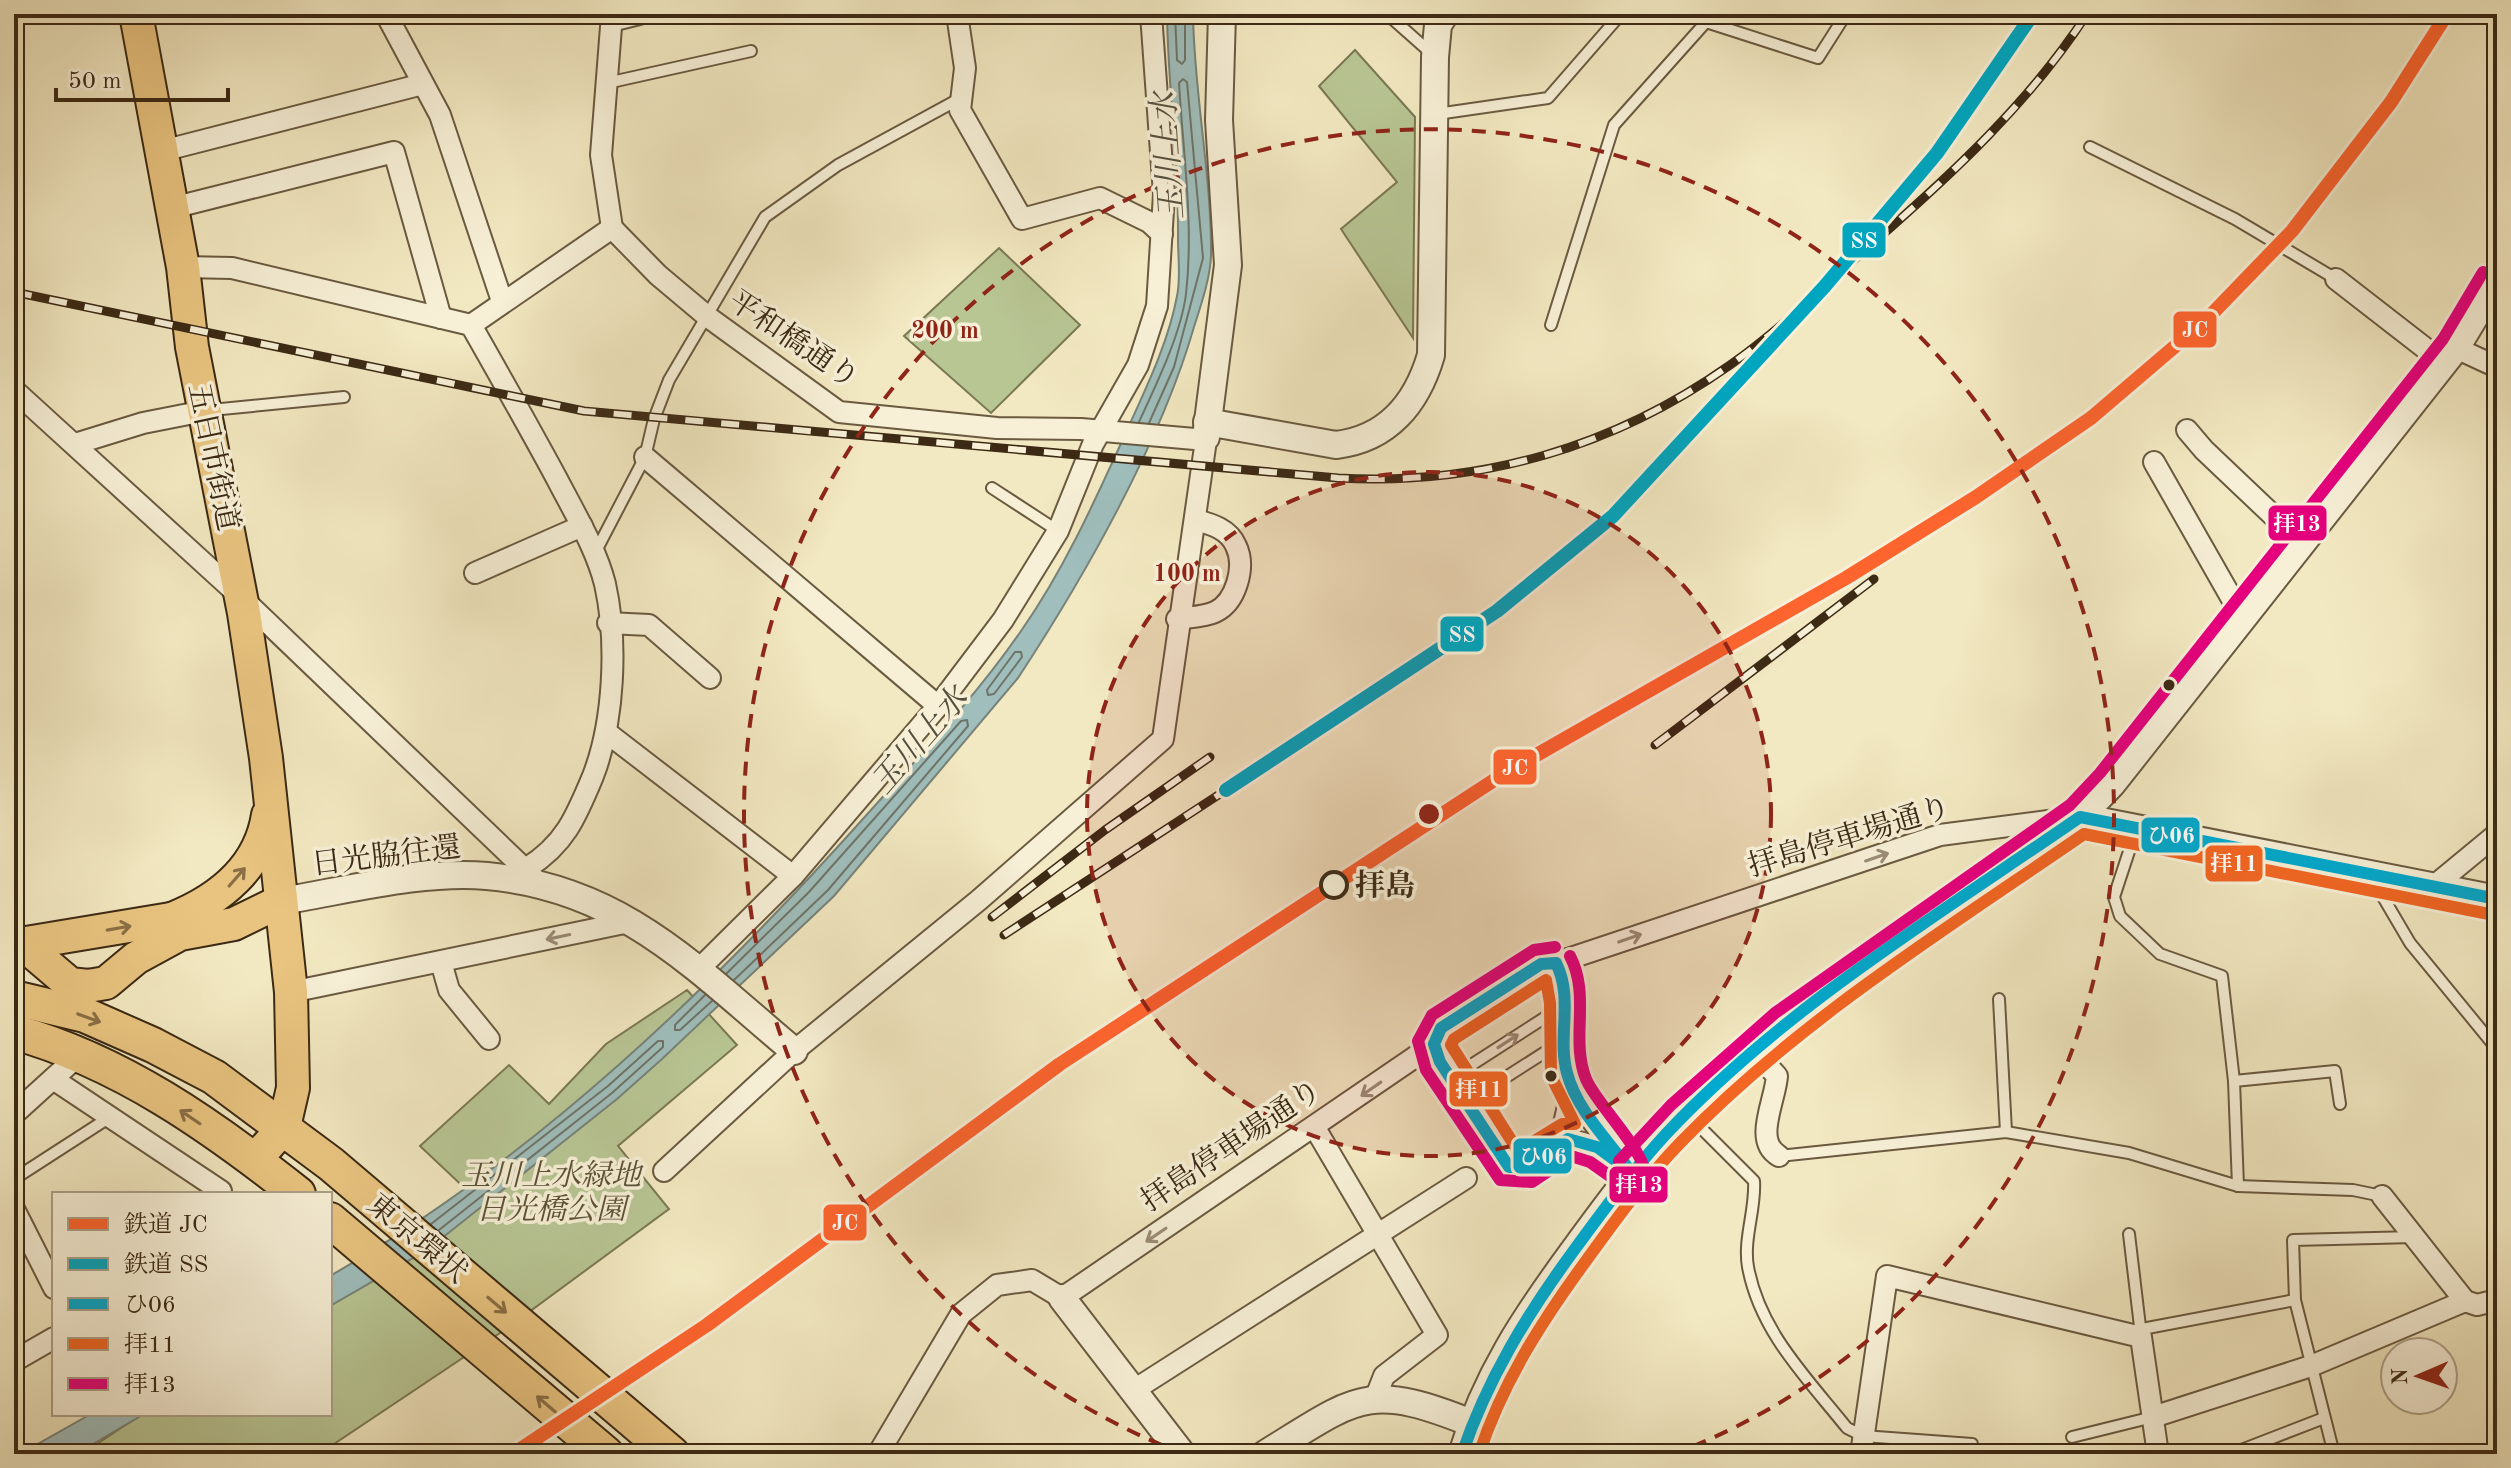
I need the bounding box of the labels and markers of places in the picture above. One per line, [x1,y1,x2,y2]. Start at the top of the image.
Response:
unlabelled marker [2161,677,2177,693]
centre of rings [1415,800,1443,828]
place label: 拝島 [1355,869,1415,902]
marker: 拝島 [1320,871,1348,899]
unlabelled marker [1543,1068,1559,1084]

